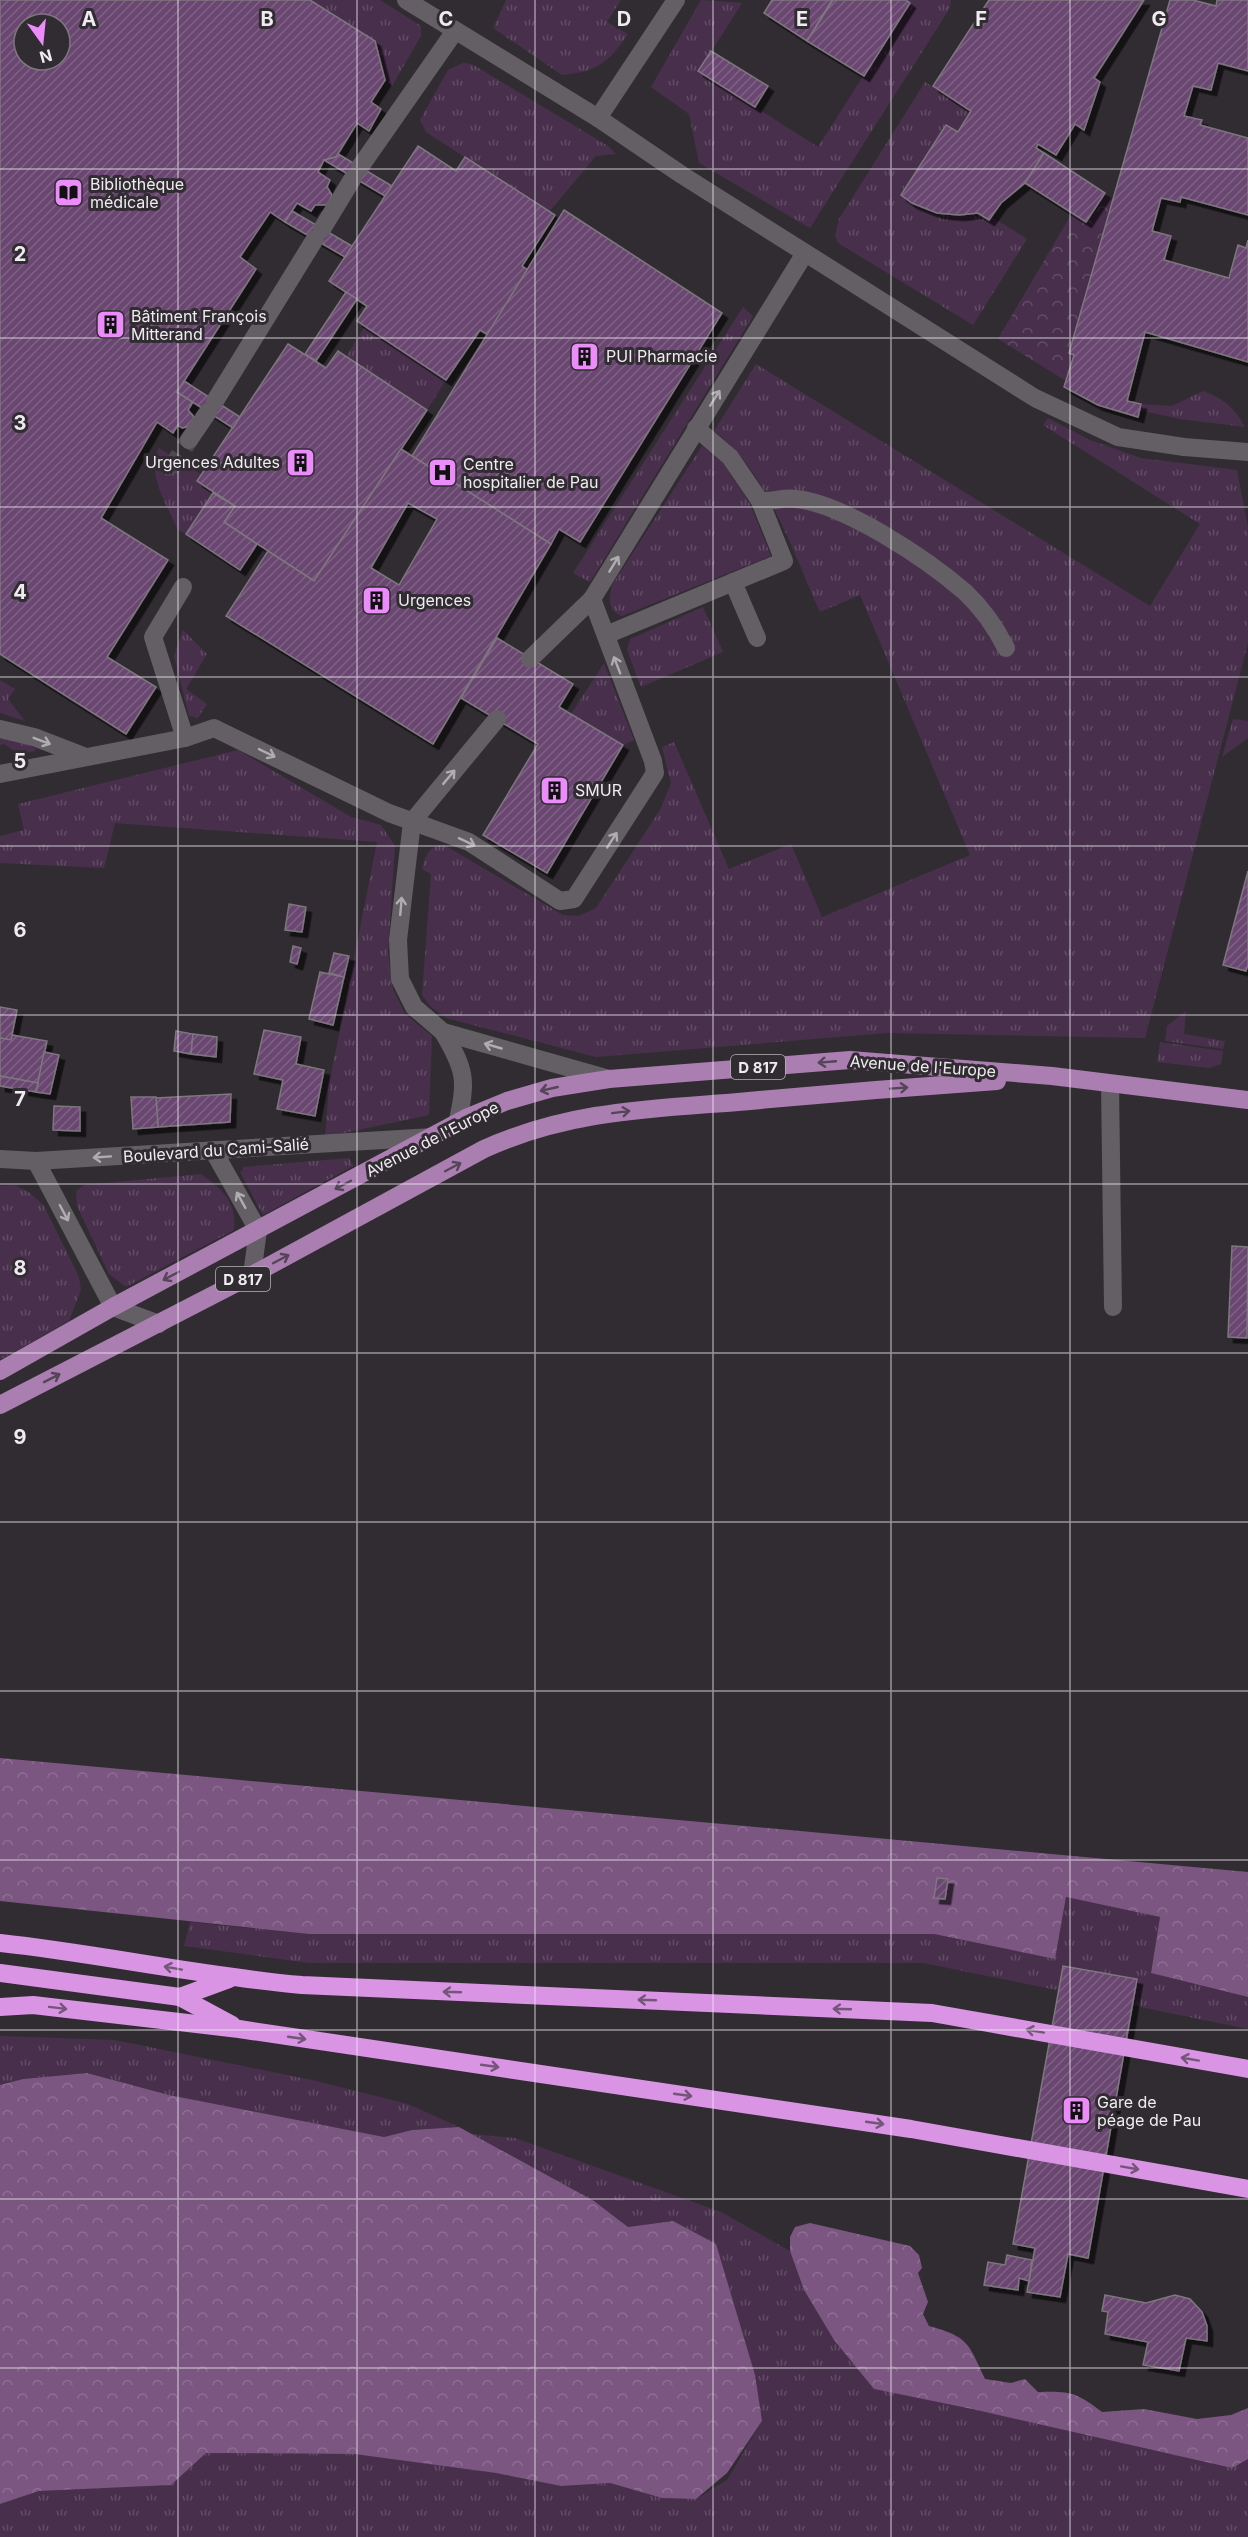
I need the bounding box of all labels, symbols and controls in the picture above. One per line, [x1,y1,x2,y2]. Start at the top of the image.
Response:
text: A [82,7,97,31]
text: B [260,7,274,31]
text: C [439,7,453,31]
text: D [617,7,631,31]
text: E [796,7,808,31]
text: F [975,7,987,31]
text: G [1151,7,1167,31]
north arrow [12,12,72,72]
text: N [37,45,54,68]
place label: Bibliothèque médicale [90,174,184,212]
library icon: Bibliothèque médicale [53,177,85,209]
text: 2 [14,242,26,266]
place label: Bâtiment François Mitterand [131,306,267,344]
building icon: Bâtiment François Mitterand [94,309,126,341]
building icon: PUI Pharmacie [569,340,601,372]
place label: PUI Pharmacie [606,346,717,366]
one-way arrow [709,389,722,406]
text: 3 [14,411,26,435]
building icon: Urgences Adultes [285,446,317,478]
place label: Urgences Adultes [145,452,280,472]
place label: Centre hospitalier de Pau [463,454,598,492]
hospital icon: Centre hospitalier de Pau [426,457,458,489]
one-way arrow [608,556,620,573]
text: 4 [13,580,27,604]
building icon: Urgences [361,584,393,616]
place label: Urgences [398,590,471,610]
one-way arrow [611,656,622,674]
one-way arrow [32,736,51,747]
one-way arrow [257,747,275,759]
text: 5 [14,749,26,773]
one-way arrow [443,769,456,785]
building icon: SMUR [538,774,570,806]
place label: SMUR [575,780,622,800]
one-way arrow [606,832,619,849]
one-way arrow [457,837,475,849]
one-way arrow [396,896,407,916]
text: 6 [14,918,27,942]
one-way arrow [483,1040,502,1051]
street label: Avenue de l'Europe [849,1051,997,1081]
road number: D 817 [731,1055,785,1079]
one-way arrow [817,1056,837,1067]
one-way arrow [888,1082,908,1093]
one-way arrow [540,1084,559,1095]
text: 7 [14,1087,26,1111]
street label: Avenue de l'Europe [362,1097,502,1181]
one-way arrow [611,1107,630,1118]
street label: Boulevard du Cami-Salié [122,1134,310,1166]
one-way arrow [92,1152,112,1163]
one-way arrow [443,1161,461,1172]
one-way arrow [335,1179,352,1191]
one-way arrow [235,1192,247,1209]
one-way arrow [59,1204,70,1222]
one-way arrow [272,1253,289,1265]
text: 8 [13,1256,27,1280]
road number: D 817 [216,1267,270,1291]
one-way arrow [162,1271,180,1282]
one-way arrow [43,1372,61,1384]
text: 9 [14,1425,27,1449]
one-way arrow [164,1963,183,1974]
one-way arrow [443,1986,463,1997]
one-way arrow [638,1995,658,2006]
one-way arrow [48,2003,68,2014]
one-way arrow [833,2003,853,2014]
one-way arrow [1026,2025,1046,2036]
one-way arrow [286,2032,306,2043]
one-way arrow [1181,2053,1201,2064]
one-way arrow [479,2061,499,2072]
one-way arrow [672,2089,692,2100]
place label: Gare de péage de Pau [1097,2092,1201,2130]
building icon: Gare de péage de Pau [1060,2095,1092,2127]
one-way arrow [865,2118,885,2129]
one-way arrow [1120,2163,1139,2174]

